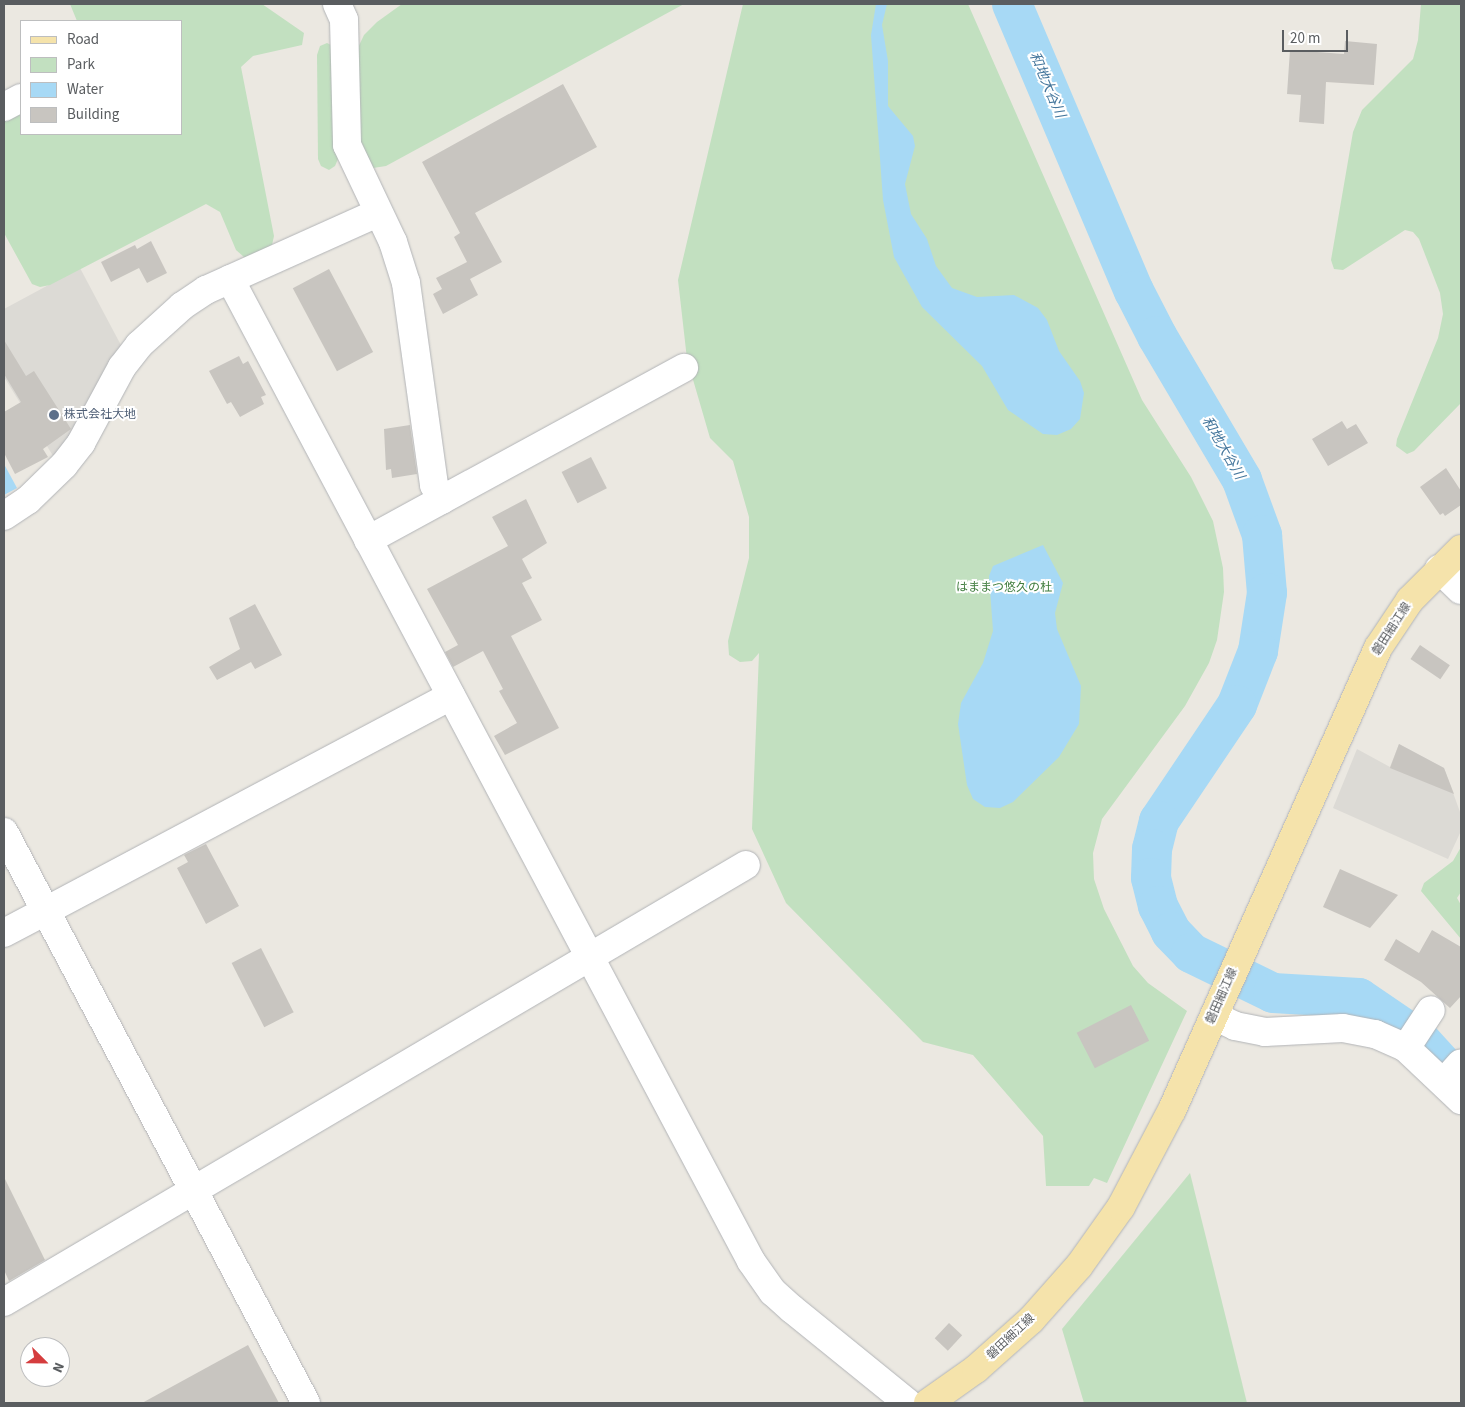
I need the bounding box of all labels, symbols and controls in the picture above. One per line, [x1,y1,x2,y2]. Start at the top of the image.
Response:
legend [20,20,182,135]
scale bar [1285,20,1351,52]
text: 20 m [1290,28,1320,49]
text: Road [67,29,99,50]
water label: 和地大谷川 [1026,50,1068,120]
text: Park [67,54,95,75]
text: Water [67,79,103,100]
text: Building [67,104,119,125]
place label: 株式会社大地 [64,408,136,422]
marker: 株式会社大地 [48,409,60,421]
water label: 和地大谷川 [1198,413,1248,483]
park label: はままつ悠久の杜 [956,581,1052,595]
street label: 磐田細江線 [1370,600,1414,658]
street label: 磐田細江線 [1203,966,1241,1026]
street label: 磐田細江線 [984,1311,1038,1363]
north arrow [20,1337,70,1387]
text: N [47,1359,69,1376]

